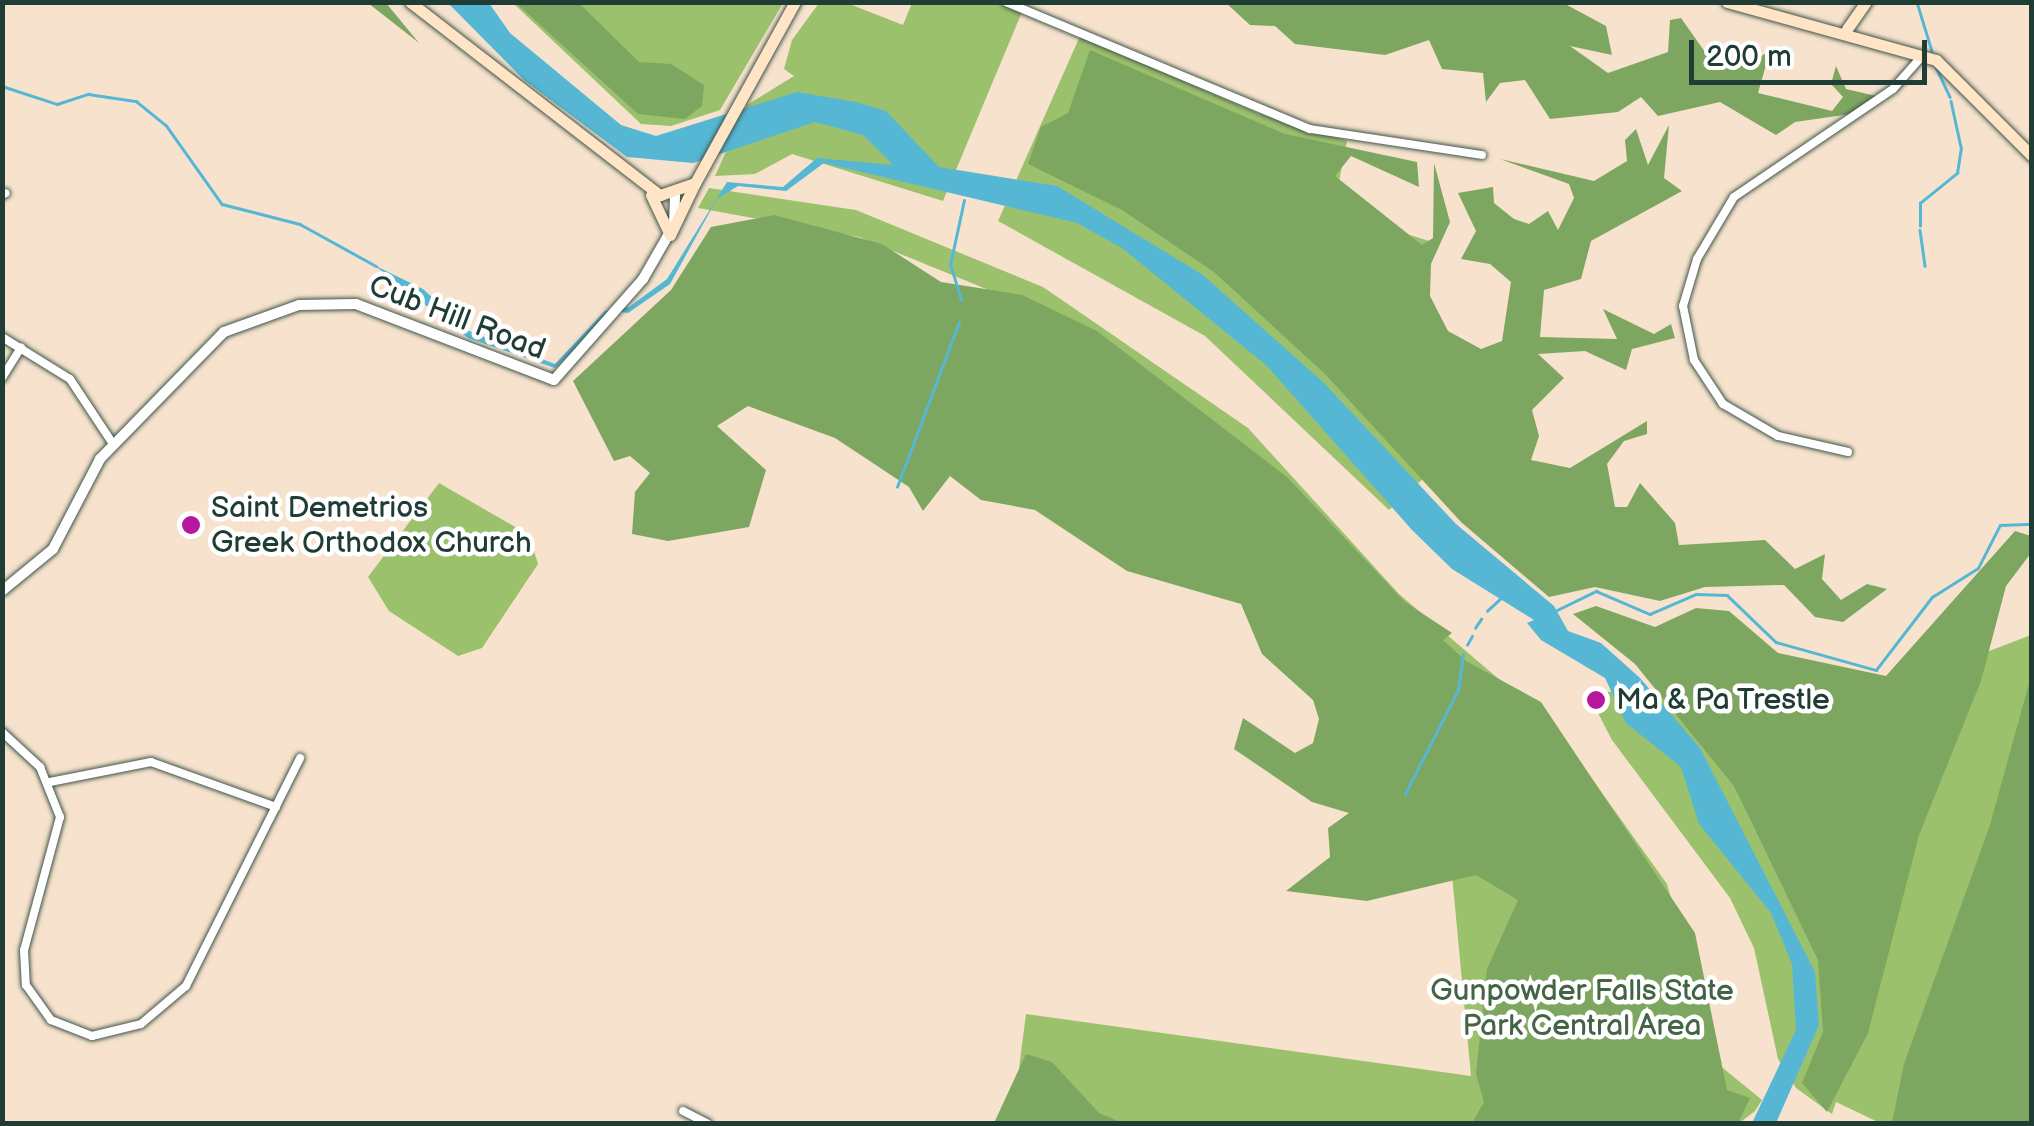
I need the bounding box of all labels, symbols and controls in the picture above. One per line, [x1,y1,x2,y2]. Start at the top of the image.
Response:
scale bar [1694,20,1932,82]
text: 200 m [1706,39,1792,75]
street label: Cub Hill Road [364,268,550,368]
place label: Saint Demetrios Greek Orthodox Church [211,490,532,560]
marker: Saint Demetrios Greek Orthodox Church [180,514,202,536]
place label: Ma & Pa Trestle [1616,682,1831,718]
marker: Ma & Pa Trestle [1585,689,1607,711]
park label: Gunpowder Falls State Park Central Area [1430,973,1734,1044]

